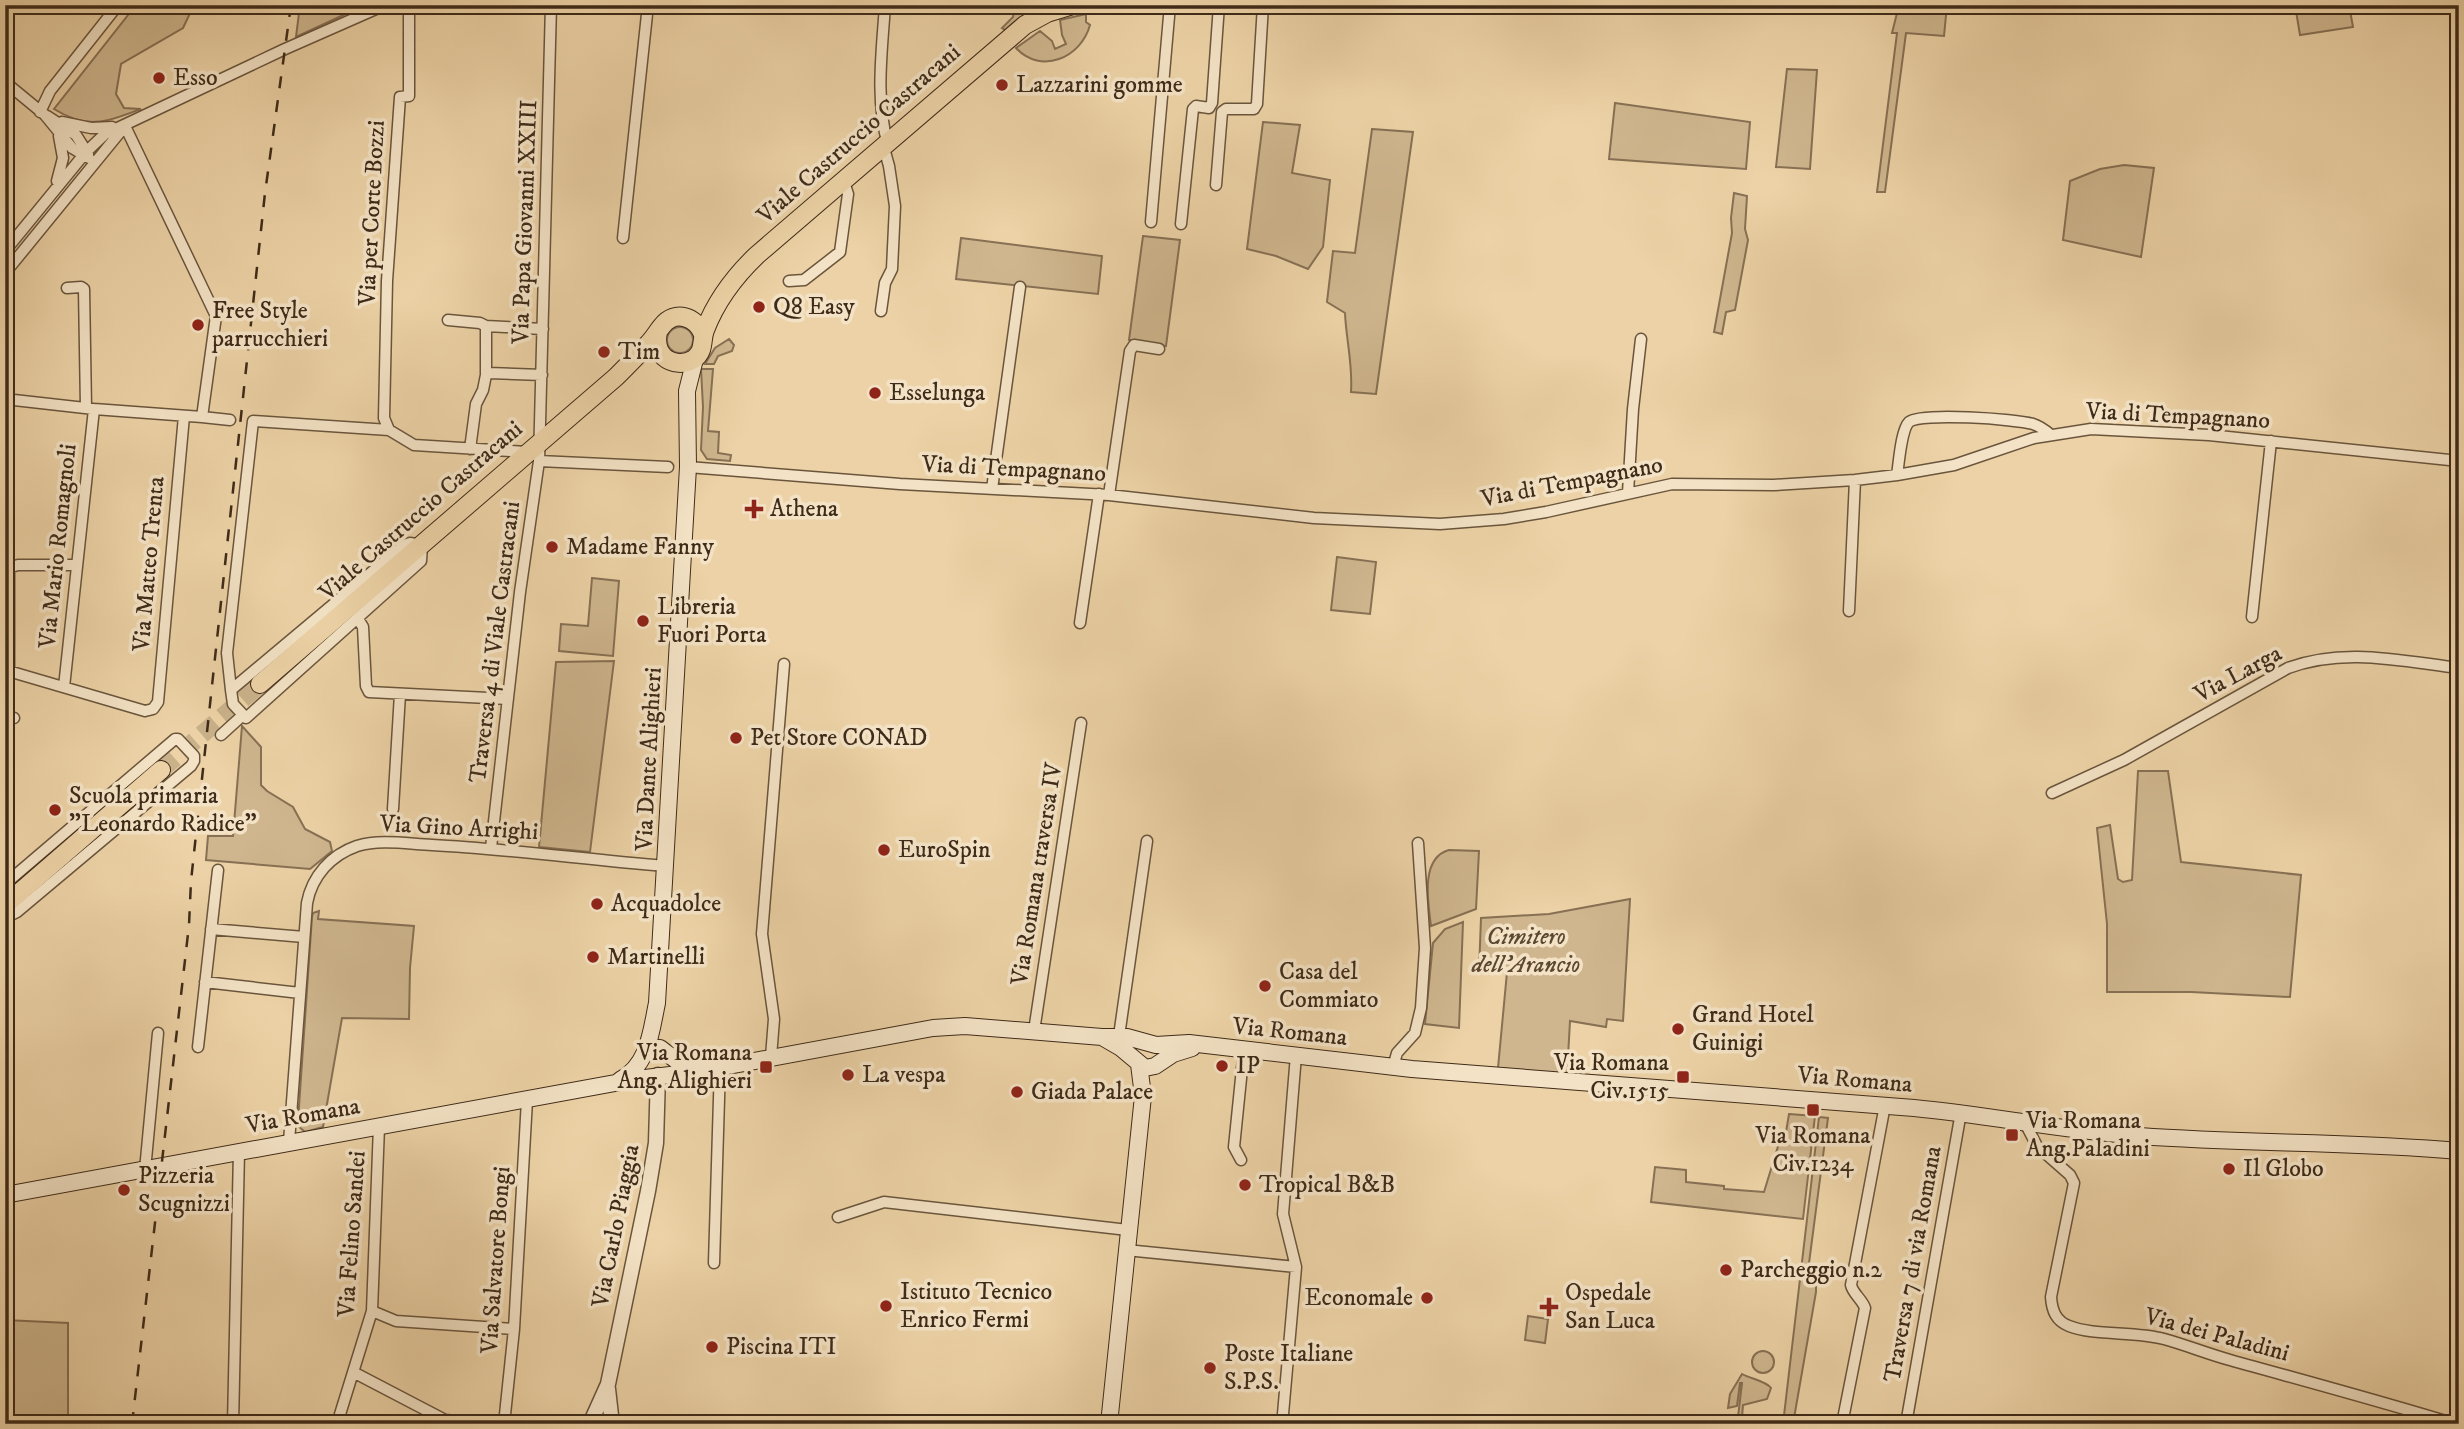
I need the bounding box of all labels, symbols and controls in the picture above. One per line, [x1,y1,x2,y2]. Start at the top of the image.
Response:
street label: Viale Castruccio Castracani [750,37,967,231]
place label: Esso [173,63,218,93]
marker: Esso [151,70,167,86]
place label: Lazzarini gomme [1016,70,1183,100]
marker: Lazzarini gomme [994,77,1010,93]
street label: Via Papa Giovanni XXIII [506,99,544,346]
street label: Via per Corte Bozzi [352,119,392,308]
place label: Q8 Easy [773,292,855,322]
place label: Free Style parrucchieri [211,296,328,354]
marker: Q8 Easy [751,299,767,315]
marker: Free Style parrucchieri [190,317,206,333]
place label: Tim [618,337,660,367]
marker: Tim [596,344,612,360]
place label: Esselunga [889,378,986,408]
marker: Esselunga [867,385,883,401]
street label: Via di Tempagnano [2084,396,2271,436]
street label: Viale Castruccio Castracani [312,414,529,608]
street label: Via Mario Romagnoli [32,442,84,651]
street label: Via di Tempagnano [920,449,1107,489]
street label: Via di Tempagnano [1478,450,1665,515]
street label: Via Matteo Trenta [126,474,172,654]
place label: Athena [770,494,839,524]
street label: Traversa 4 di Viale Castracani [463,499,527,785]
marker: Athena [744,499,764,519]
place label: Madame Fanny [566,532,714,562]
marker: Madame Fanny [544,539,560,555]
place label: Libreria Fuori Porta [657,592,767,650]
marker: Libreria Fuori Porta [635,613,651,629]
street label: Via Larga [2188,638,2288,710]
street label: Via Dante Alighieri [629,666,669,853]
place label: Pet Store CONAD [750,723,927,753]
marker: Pet Store CONAD [728,730,744,746]
street label: Via Romana traversa IV [1004,760,1070,988]
place label: Scuola primaria "Leonardo Radice" [69,781,257,839]
marker: Scuola primaria "Leonardo Radice" [47,802,63,818]
street label: Via Gino Arrighi [378,809,539,847]
place label: EuroSpin [898,835,991,865]
marker: EuroSpin [876,842,892,858]
place label: Acquadolce [611,889,721,919]
marker: Acquadolce [589,896,605,912]
park label: Cimitero dell'Arancio [1471,922,1580,980]
place label: Martinelli [607,942,705,972]
marker: Martinelli [585,949,601,965]
place label: Casa del Commiato [1279,957,1378,1015]
marker: Casa del Commiato [1257,978,1273,994]
place label: Grand Hotel Guinigi [1692,1000,1815,1058]
street label: Via Romana [1230,1011,1350,1053]
marker: Grand Hotel Guinigi [1670,1021,1686,1037]
place label: Via Romana Ang. Alighieri [617,1038,753,1096]
place label: Via Romana Civ.1515 [1553,1048,1670,1106]
place label: IP [1236,1051,1260,1081]
marker: IP [1214,1058,1230,1074]
marker: Via Romana Ang. Alighieri [758,1059,774,1075]
place label: La vespa [862,1060,946,1090]
street label: Via Romana [1795,1060,1914,1100]
marker: La vespa [840,1067,856,1083]
marker: Via Romana Civ.1515 [1675,1069,1691,1085]
place label: Giada Palace [1031,1077,1153,1107]
marker: Giada Palace [1009,1084,1025,1100]
street label: Via Romana [243,1091,363,1141]
marker: Via Romana Civ.1234 [1805,1102,1821,1118]
place label: Via Romana Ang.Paladini [2025,1106,2150,1164]
place label: Via Romana Civ.1234 [1754,1121,1871,1179]
marker: Via Romana Ang.Paladini [2004,1127,2020,1143]
street label: Via Carlo Piaggia [585,1141,647,1311]
street label: Traversa 7 di via Romana [1877,1143,1949,1384]
street label: Via Felino Sandei [331,1150,373,1319]
place label: Il Globo [2243,1154,2324,1184]
place label: Pizzeria Scugnizzi [138,1161,230,1219]
marker: Il Globo [2221,1161,2237,1177]
street label: Via Salvatore Bongi [474,1165,518,1356]
place label: Tropical B&B [1259,1170,1395,1200]
marker: Tropical B&B [1237,1177,1253,1193]
marker: Pizzeria Scugnizzi [116,1182,132,1198]
place label: Parcheggio n.2 [1740,1255,1882,1285]
marker: Parcheggio n.2 [1718,1262,1734,1278]
place label: Istituto Tecnico Enrico Fermi [900,1277,1052,1335]
place label: Ospedale San Luca [1565,1278,1656,1336]
place label: Economale [1305,1283,1413,1313]
marker: Economale [1419,1290,1435,1306]
marker: Ospedale San Luca [1539,1297,1559,1317]
marker: Istituto Tecnico Enrico Fermi [878,1298,894,1314]
street label: Via dei Paladini [2141,1301,2292,1369]
place label: Piscina ITI [726,1332,837,1362]
marker: Piscina ITI [704,1339,720,1355]
place label: Poste Italiane S.P.S. [1224,1339,1353,1397]
marker: Poste Italiane S.P.S. [1202,1360,1218,1376]

